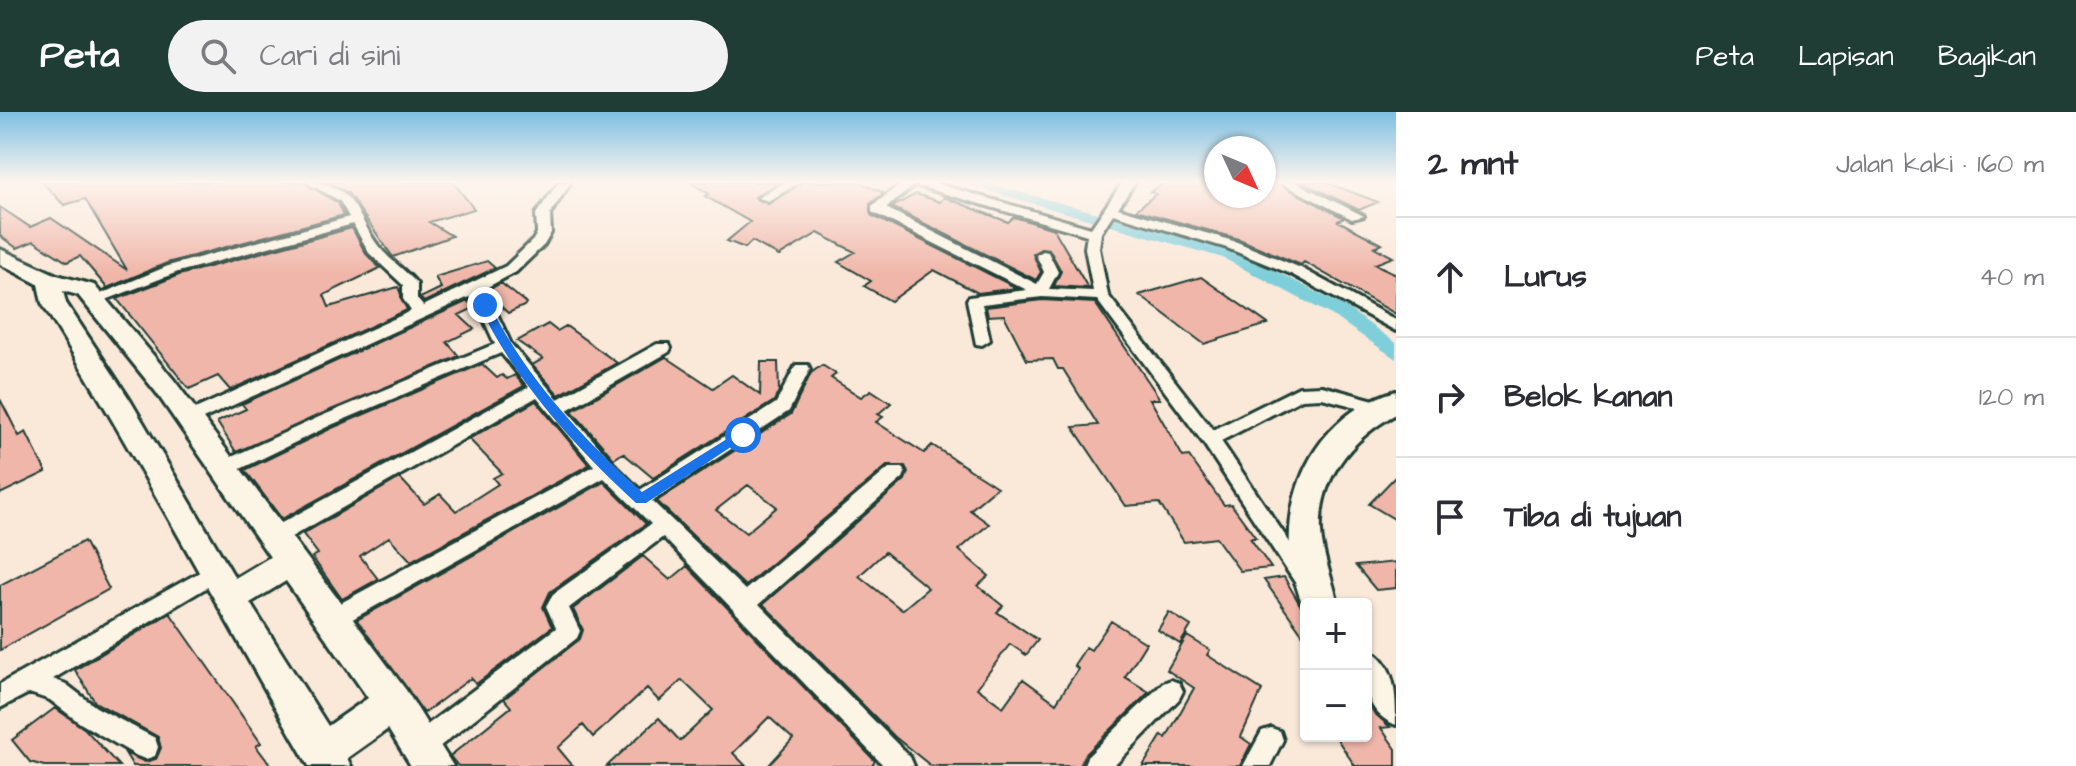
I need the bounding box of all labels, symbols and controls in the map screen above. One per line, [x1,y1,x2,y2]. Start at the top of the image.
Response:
search box [168,20,728,92]
text: Peta [40,30,120,82]
icon: search [196,34,240,78]
text: Cari di sini [260,35,400,77]
text: Peta [1695,37,1754,76]
text: Lapisan [1798,37,1894,76]
text: Bagikan [1938,37,2036,76]
north arrow [1204,136,1276,208]
text: 2 mnt [1428,140,1518,188]
text: Jalan kaki · 160 m [1836,146,2044,182]
icon: ahead [1428,255,1472,299]
text: Lurus [1504,256,1587,298]
text: 40 m [1979,259,2044,295]
route end [467,287,503,323]
icon: right [1428,375,1472,419]
text: Belok kanan [1504,376,1673,418]
text: 120 m [1979,379,2044,415]
route start [725,417,761,453]
icon: arrive [1428,495,1472,539]
text: Tiba di tujuan [1504,496,1681,538]
map controls [1300,598,1372,742]
button: + [1300,598,1372,670]
button: − [1300,670,1372,742]

